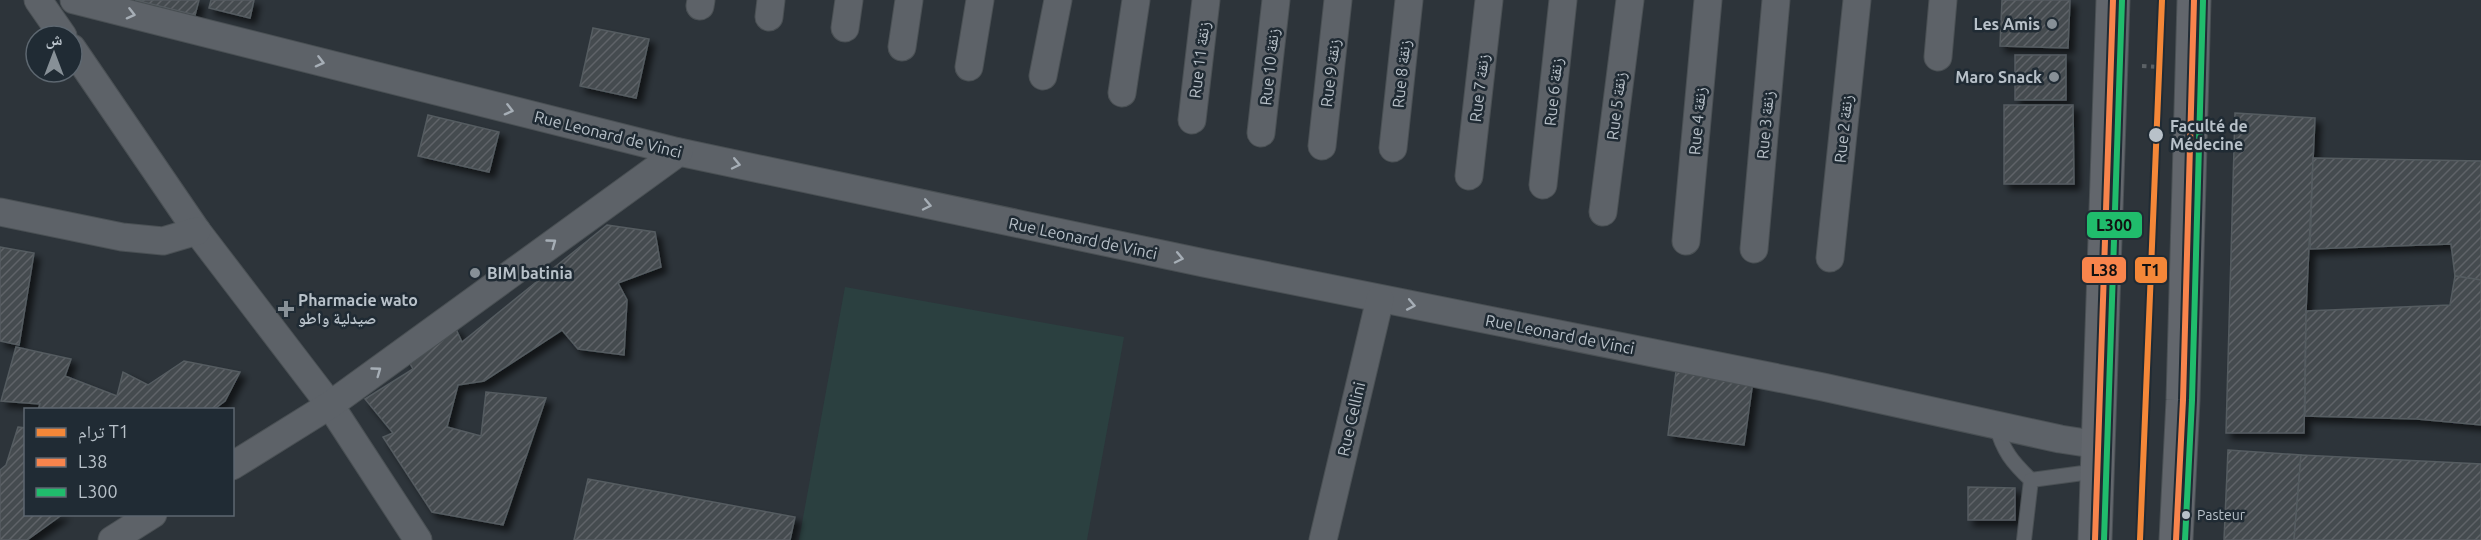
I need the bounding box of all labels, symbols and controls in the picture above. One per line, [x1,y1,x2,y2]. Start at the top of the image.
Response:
one-way arrow [126,7,136,20]
place label: Les Amis [1974,15,2040,33]
marker: Les Amis [2045,17,2059,31]
street label: Rue 11 زنقة [1185,21,1214,100]
north arrow [24,24,84,84]
street label: Rue 10 زنقة [1256,28,1283,106]
text: ش [46,30,63,49]
street label: Rue 9 زنقة [1317,38,1344,108]
street label: Rue 8 زنقة [1388,39,1415,109]
street label: Rue 7 زنقة [1466,53,1493,123]
one-way arrow [315,54,325,67]
street label: Rue 6 زنقة [1540,57,1567,127]
place label: Maro Snack [1955,68,2042,86]
marker: Maro Snack [2047,70,2061,84]
street label: Rue 5 زنقة [1603,71,1630,141]
street label: Rue 4 زنقة [1685,86,1710,156]
street label: Rue 3 زنقة [1753,90,1778,160]
street label: Rue 2 زنقة [1830,94,1857,164]
one-way arrow [504,102,514,115]
street label: Rue Leonard de Vinci [532,107,684,161]
place label: Faculté de Médecine [2170,117,2248,153]
marker: Faculté de Médecine [2147,126,2165,144]
one-way arrow [731,157,741,170]
one-way arrow [921,198,931,211]
line badge: L300 [2086,211,2143,239]
street label: Rue Leonard de Vinci [1007,213,1159,263]
text: L300 [2096,216,2132,234]
one-way arrow [545,240,556,251]
one-way arrow [1174,251,1184,264]
line badge: L38 [2081,256,2127,284]
line badge: T1 [2134,256,2168,284]
text: L38 [2091,261,2117,279]
text: T1 [2142,261,2160,279]
place label: BIM batinia [487,264,573,282]
marker: BIM batinia [468,266,482,280]
place label: Pharmacie wato صيدلية واطو [298,291,418,327]
one-way arrow [1406,298,1416,311]
marker: Pharmacie wato صيدلية واطو [279,302,293,316]
street label: Rue Leonard de Vinci [1484,311,1636,357]
one-way arrow [371,367,382,378]
street label: Rue Cellini [1334,380,1368,458]
legend [24,408,234,516]
text: ترام T1 [78,421,129,444]
text: L38 [78,451,107,471]
text: L300 [78,481,118,501]
place label: Pasteur [2197,507,2246,523]
marker: Pasteur [2180,509,2192,521]

